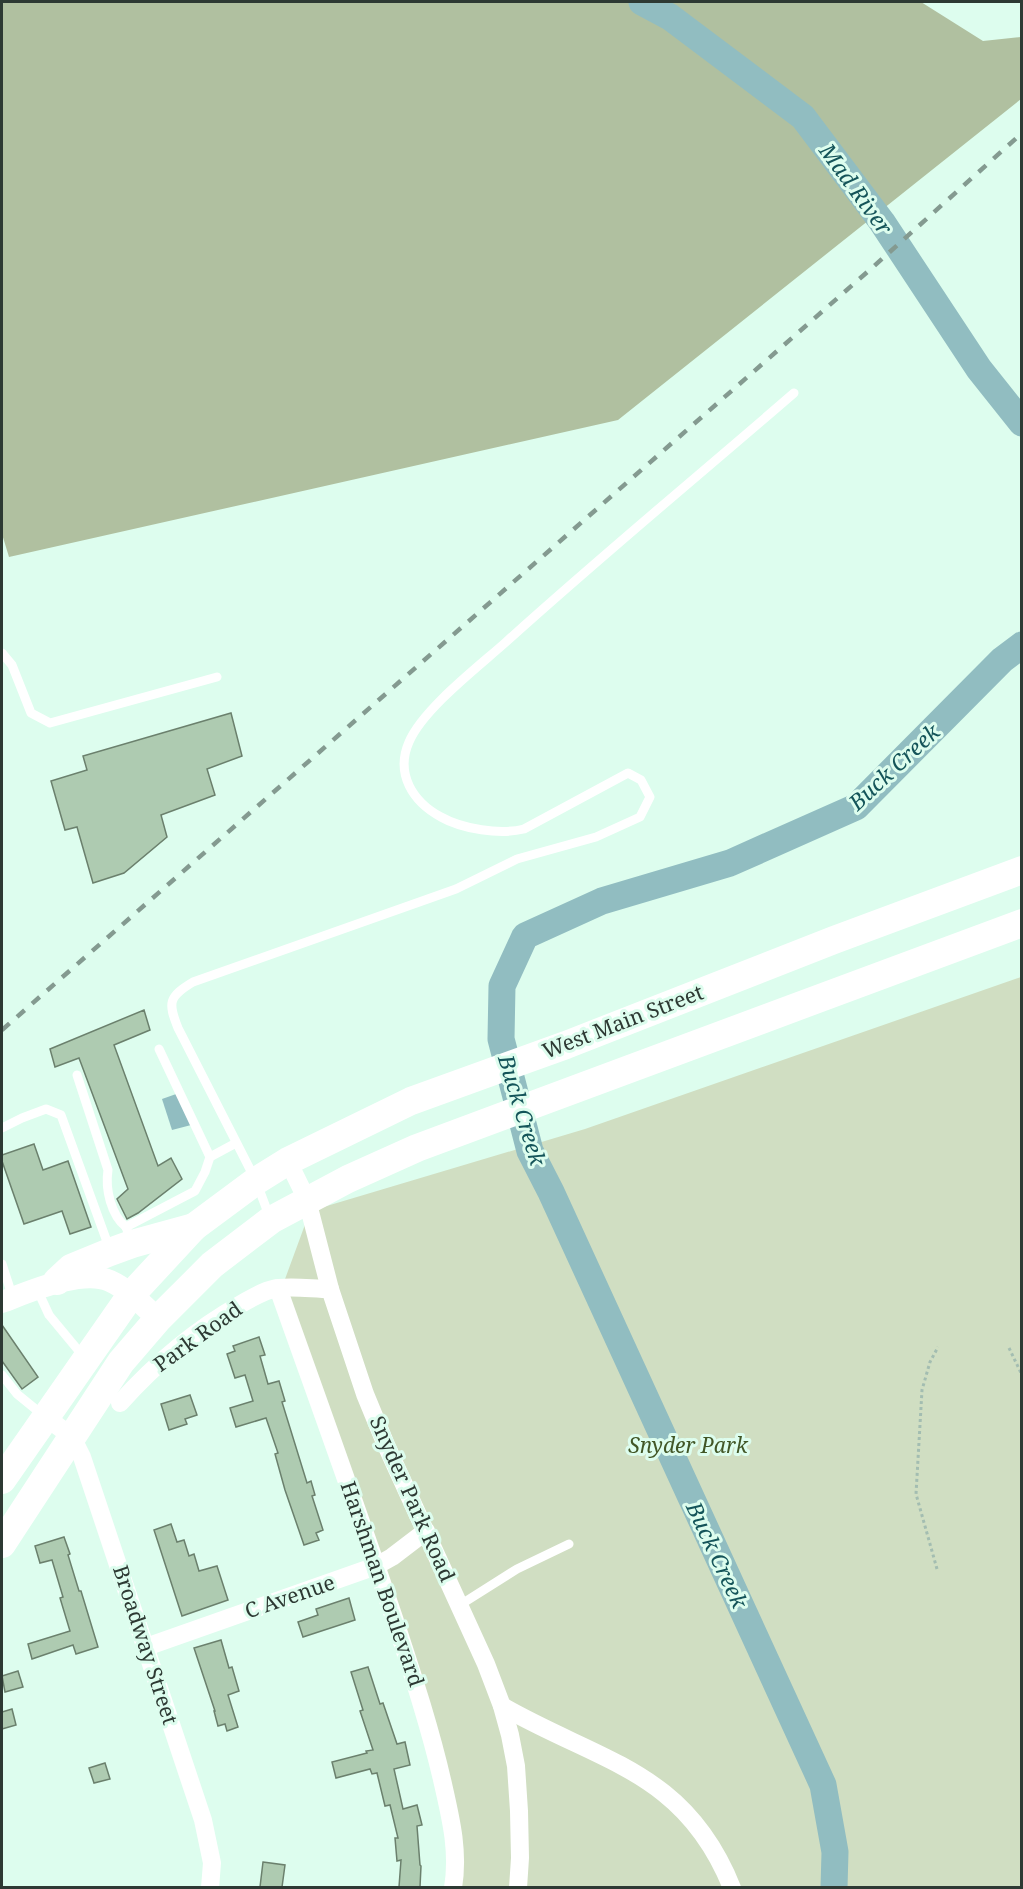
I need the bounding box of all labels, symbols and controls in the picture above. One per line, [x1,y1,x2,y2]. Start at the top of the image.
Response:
water label: Mad River [813,136,901,241]
water label: Buck Creek [841,715,946,817]
street label: West Main Street [538,978,707,1065]
water label: Buck Creek [492,1050,554,1170]
street label: Park Road [148,1295,247,1378]
street label: Snyder Park Road [364,1411,462,1586]
park label: Snyder Park [628,1431,749,1459]
street label: Harshman Boulevard [335,1477,431,1690]
water label: Buck Creek [680,1495,756,1614]
street label: Broadway Street [107,1561,185,1728]
street label: C Avenue [241,1568,338,1624]

